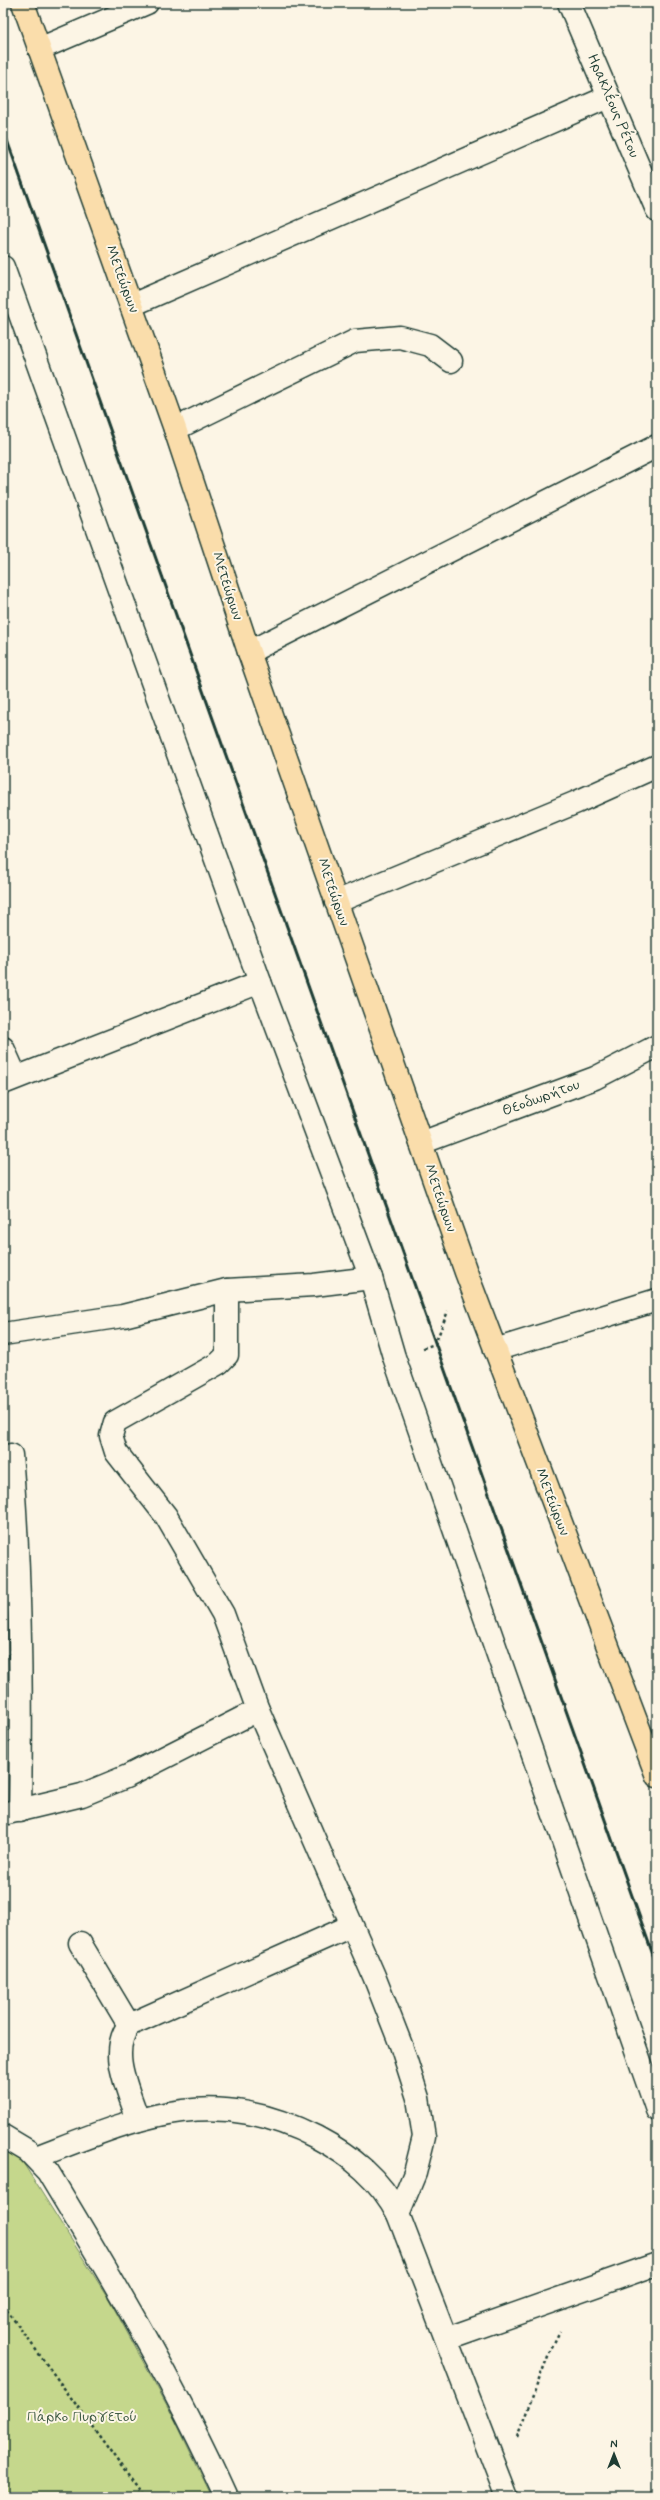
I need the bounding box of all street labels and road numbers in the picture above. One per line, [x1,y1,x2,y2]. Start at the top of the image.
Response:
street label: Ηρακλέους Ρέτου [582,51,644,161]
street label: Μετεώρων [100,242,144,316]
street label: Μετεώρων [207,549,248,623]
street label: Μετεώρων [312,855,354,929]
street label: Θεοδωρήτου [499,1075,583,1121]
street label: Μετεώρων [419,1161,461,1235]
street label: Μετεώρων [530,1465,574,1539]

